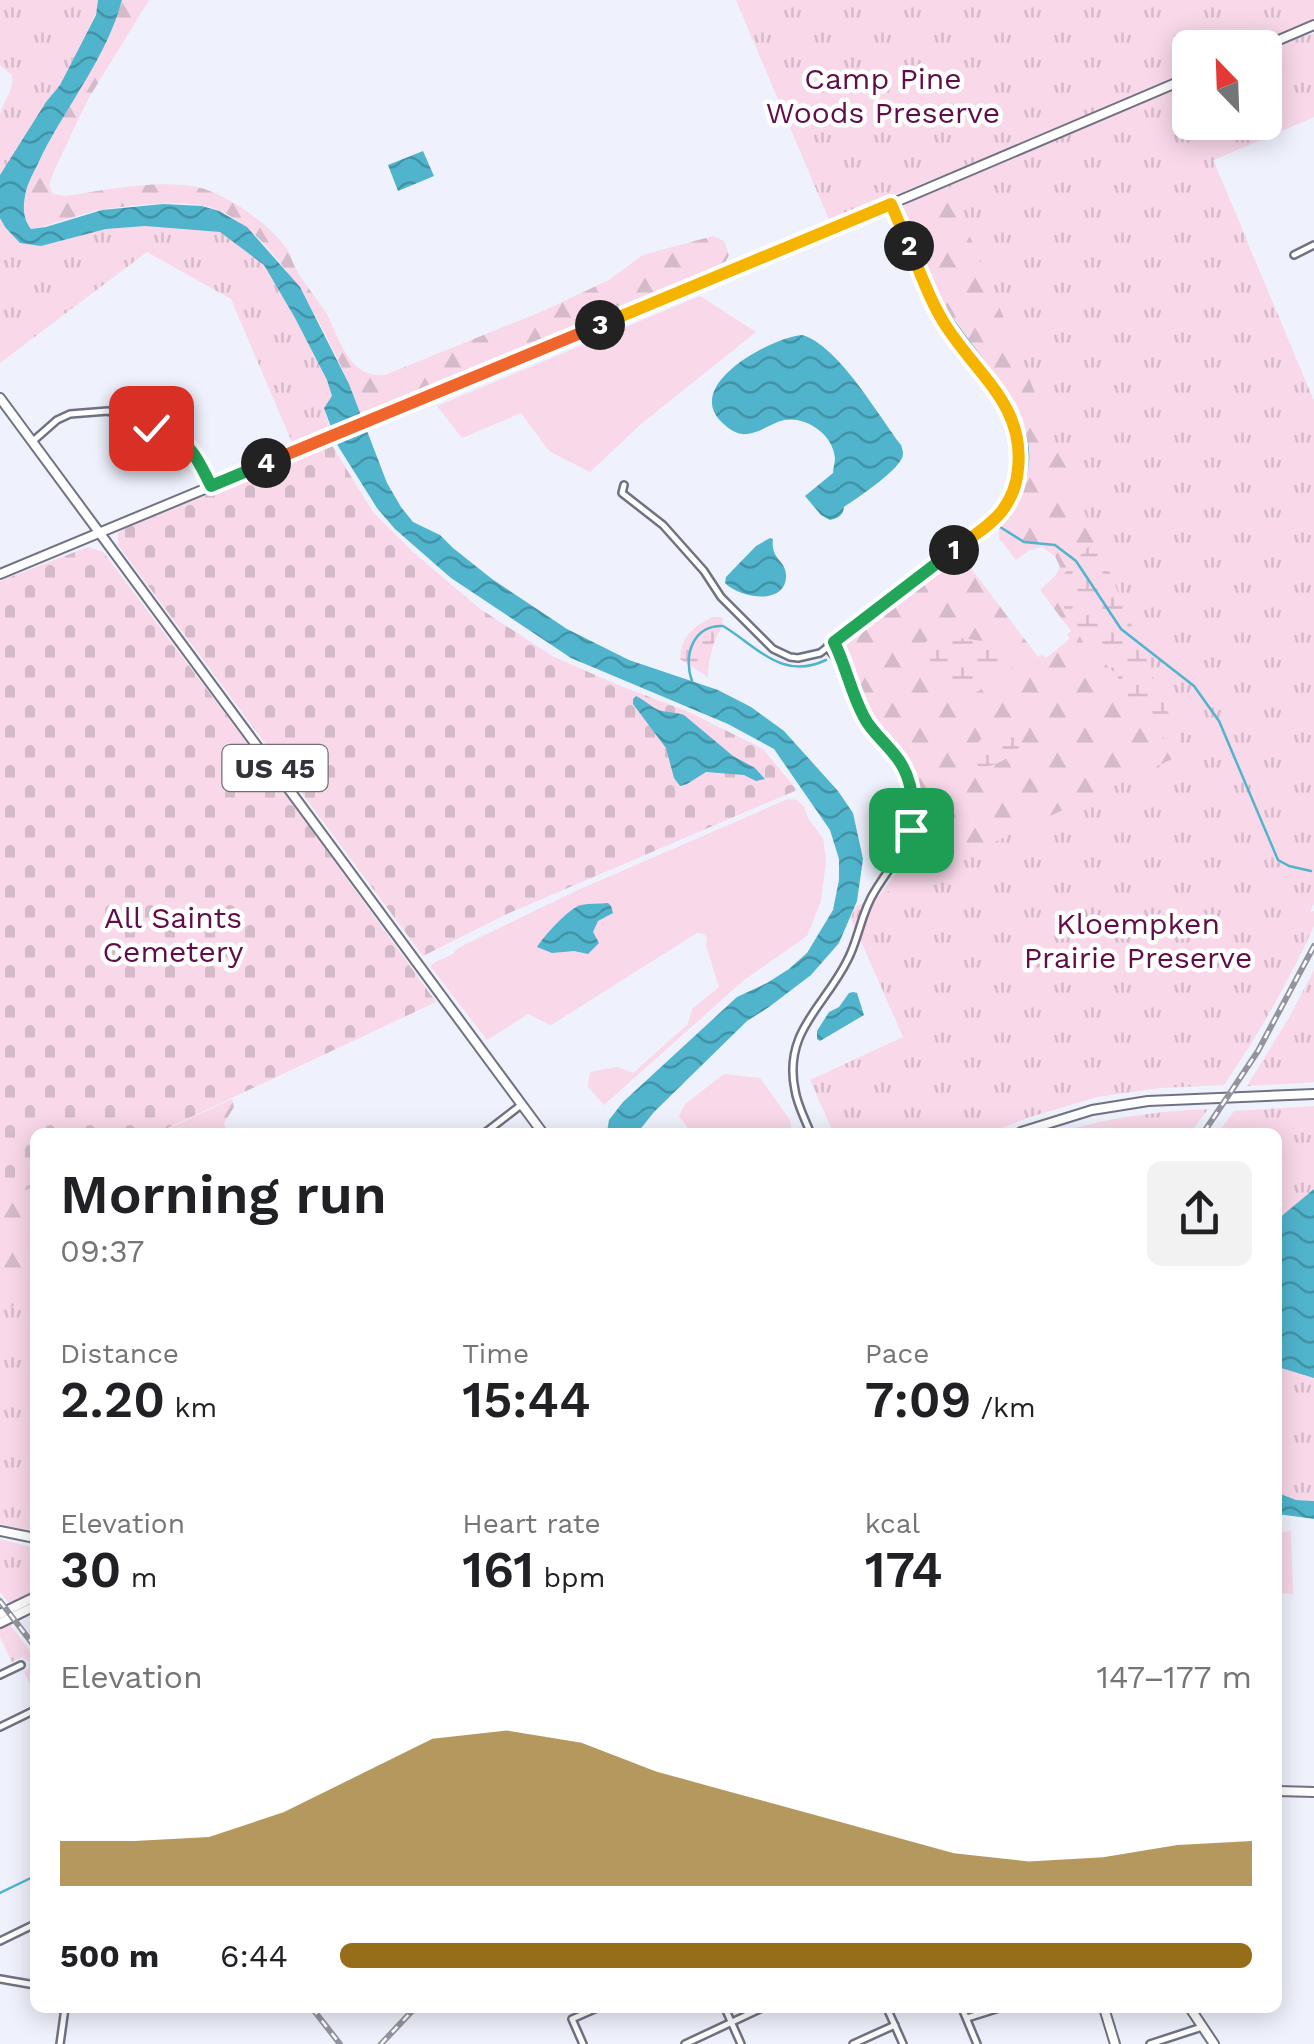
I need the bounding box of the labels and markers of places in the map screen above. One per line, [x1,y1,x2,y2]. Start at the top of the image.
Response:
pin: 2 [884,221,934,271]
pin: 3 [575,300,625,350]
pin [109,386,194,471]
pin: 4 [241,438,291,488]
pin: 1 [929,525,979,575]
pin [869,788,954,873]

